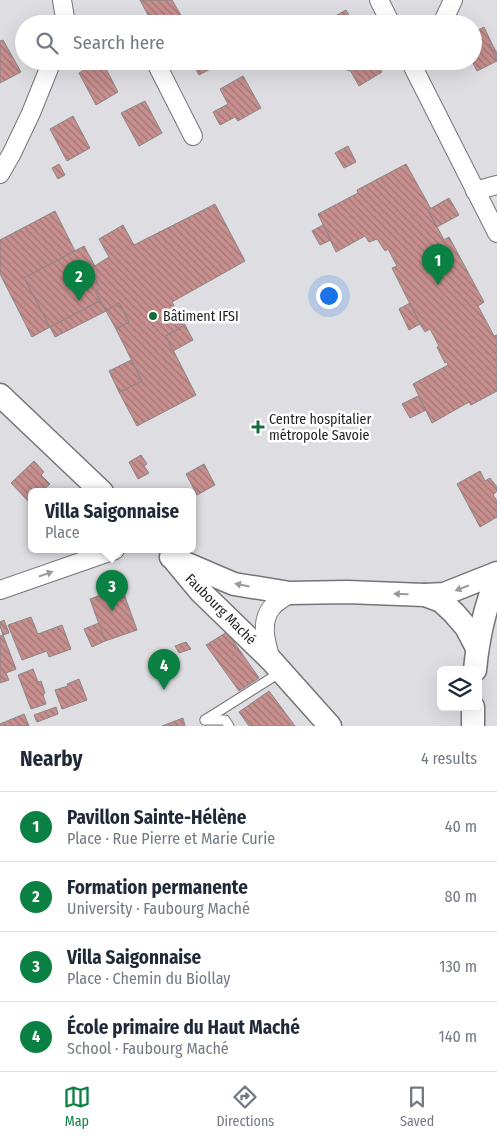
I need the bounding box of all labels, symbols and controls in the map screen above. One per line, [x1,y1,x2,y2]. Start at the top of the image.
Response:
search box [15,15,482,70]
icon: search [33,29,61,57]
text: Search here [73,31,165,54]
pin: 1 [422,244,454,285]
pin: 2 [63,260,95,301]
your location [316,283,342,309]
place label: Bâtiment IFSI [163,308,239,325]
marker: Bâtiment IFSI [147,310,159,322]
place label: Centre hospitalier métropole Savoie [269,411,371,444]
marker: Centre hospitalier métropole Savoie [251,420,265,434]
popup [28,488,196,553]
text: Villa Saigonnaise [45,500,179,523]
text: Place [45,523,80,542]
one-way arrow [39,570,54,578]
pin: 3 [96,570,128,611]
street label: Faubourg Maché [182,570,260,648]
one-way arrow [234,580,250,588]
one-way arrow [455,584,469,592]
one-way arrow [392,590,408,598]
pin: 4 [148,649,180,690]
map controls [437,666,482,711]
button: layers [437,666,482,711]
text: Nearby [20,746,82,772]
text: 4 results [421,749,477,768]
text: Pavillon Sainte-Hélène [67,806,246,829]
text: 1 [33,817,39,836]
text: 40 m [445,817,477,836]
text: Place · Rue Pierre et Marie Curie [67,829,275,848]
text: Formation permanente [67,876,248,899]
text: 2 [32,887,40,906]
text: 80 m [445,887,477,906]
text: University · Faubourg Maché [67,899,250,918]
text: Villa Saigonnaise [67,946,201,969]
text: 3 [32,957,40,976]
text: 130 m [439,957,477,976]
text: Place · Chemin du Biollay [67,969,230,988]
text: École primaire du Haut Maché [67,1016,300,1039]
text: 4 [32,1027,40,1046]
text: 140 m [439,1027,477,1046]
text: School · Faubourg Maché [67,1039,229,1058]
tab: Map [63,1083,91,1130]
tab: Directions [216,1083,274,1130]
tab: Saved [400,1083,434,1130]

